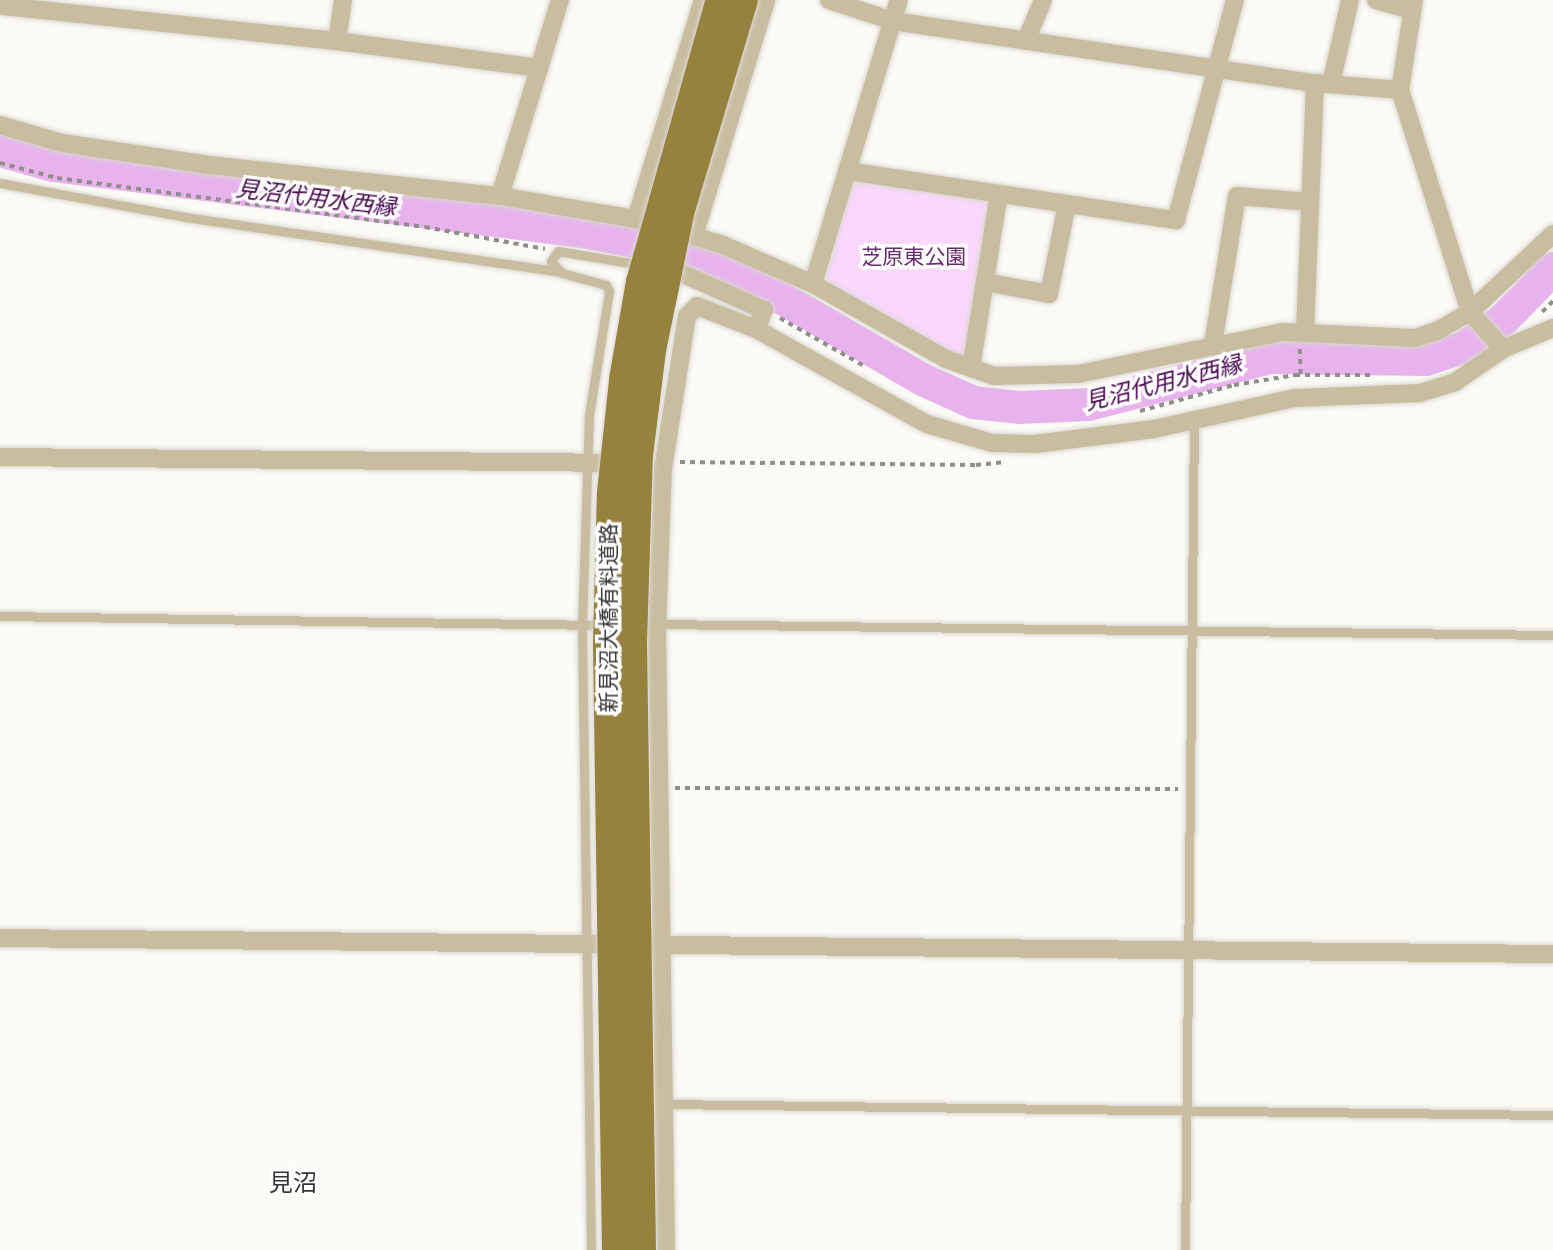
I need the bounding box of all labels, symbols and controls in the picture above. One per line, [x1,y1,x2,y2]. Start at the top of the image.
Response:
water label: 見沼代用水西縁 [234,174,398,222]
park label: 芝原東公園 [862,244,966,270]
water label: 見沼代用水西縁 [1082,350,1244,416]
street label: 新見沼大橋有料道路 [596,524,622,712]
district label: 見沼 [269,1169,317,1197]

